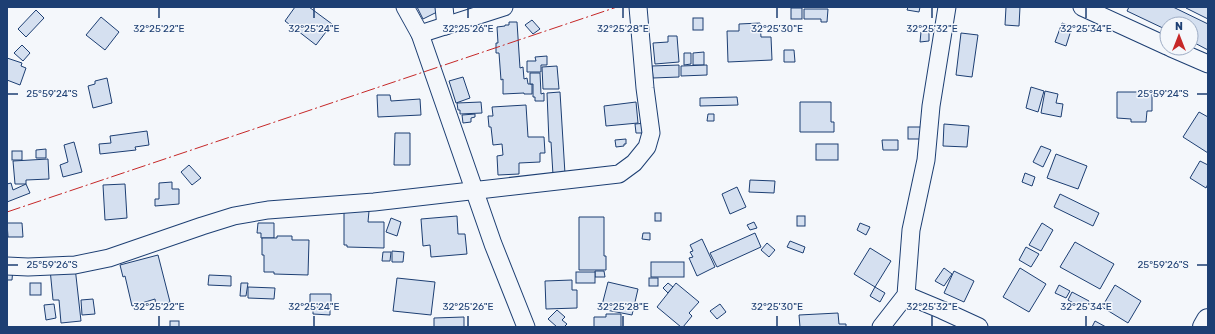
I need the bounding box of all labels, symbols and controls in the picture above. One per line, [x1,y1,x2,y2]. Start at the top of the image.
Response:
north arrow [1159,16,1199,56]
text: N [1175,20,1183,33]
text: 32°25'22"E [133,23,185,35]
text: 32°25'24"E [288,23,340,35]
text: 32°25'26"E [442,23,494,35]
text: 32°25'28"E [597,23,649,35]
text: 32°25'30"E [751,23,803,35]
text: 32°25'32"E [906,23,958,35]
text: 32°25'34"E [1060,23,1112,35]
text: 25°59'24"S [26,88,78,100]
text: 25°59'24"S [1137,88,1189,100]
text: 25°59'26"S [26,259,78,271]
text: 25°59'26"S [1137,259,1189,271]
text: 32°25'22"E [133,301,185,313]
text: 32°25'24"E [288,301,340,313]
text: 32°25'26"E [442,301,494,313]
text: 32°25'28"E [597,301,649,313]
text: 32°25'30"E [751,301,803,313]
text: 32°25'32"E [906,301,958,313]
text: 32°25'34"E [1060,301,1112,313]

